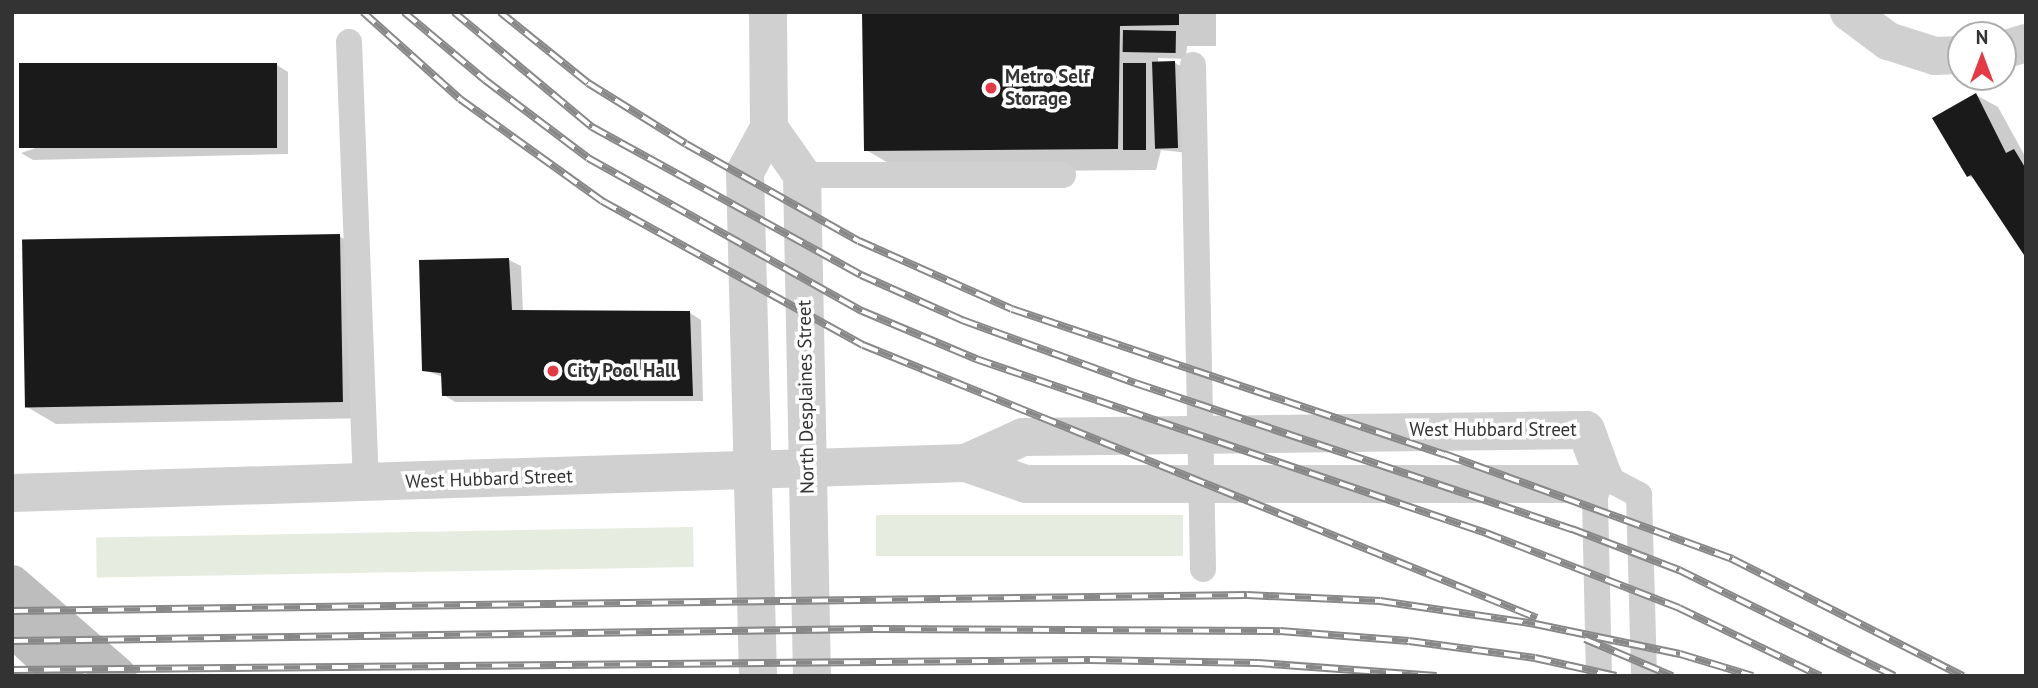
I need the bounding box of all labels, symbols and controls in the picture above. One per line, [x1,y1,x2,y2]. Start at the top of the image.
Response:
north arrow [1947,21,2017,91]
text: N [1976,25,1988,49]
place label: Metro Self Storage [1005,66,1090,110]
marker: Metro Self Storage [983,80,999,96]
street label: North Desplaines Street [793,300,819,494]
place label: City Pool Hall [567,360,677,382]
marker: City Pool Hall [545,363,561,379]
street label: West Hubbard Street [1409,419,1577,441]
street label: West Hubbard Street [405,465,573,493]

